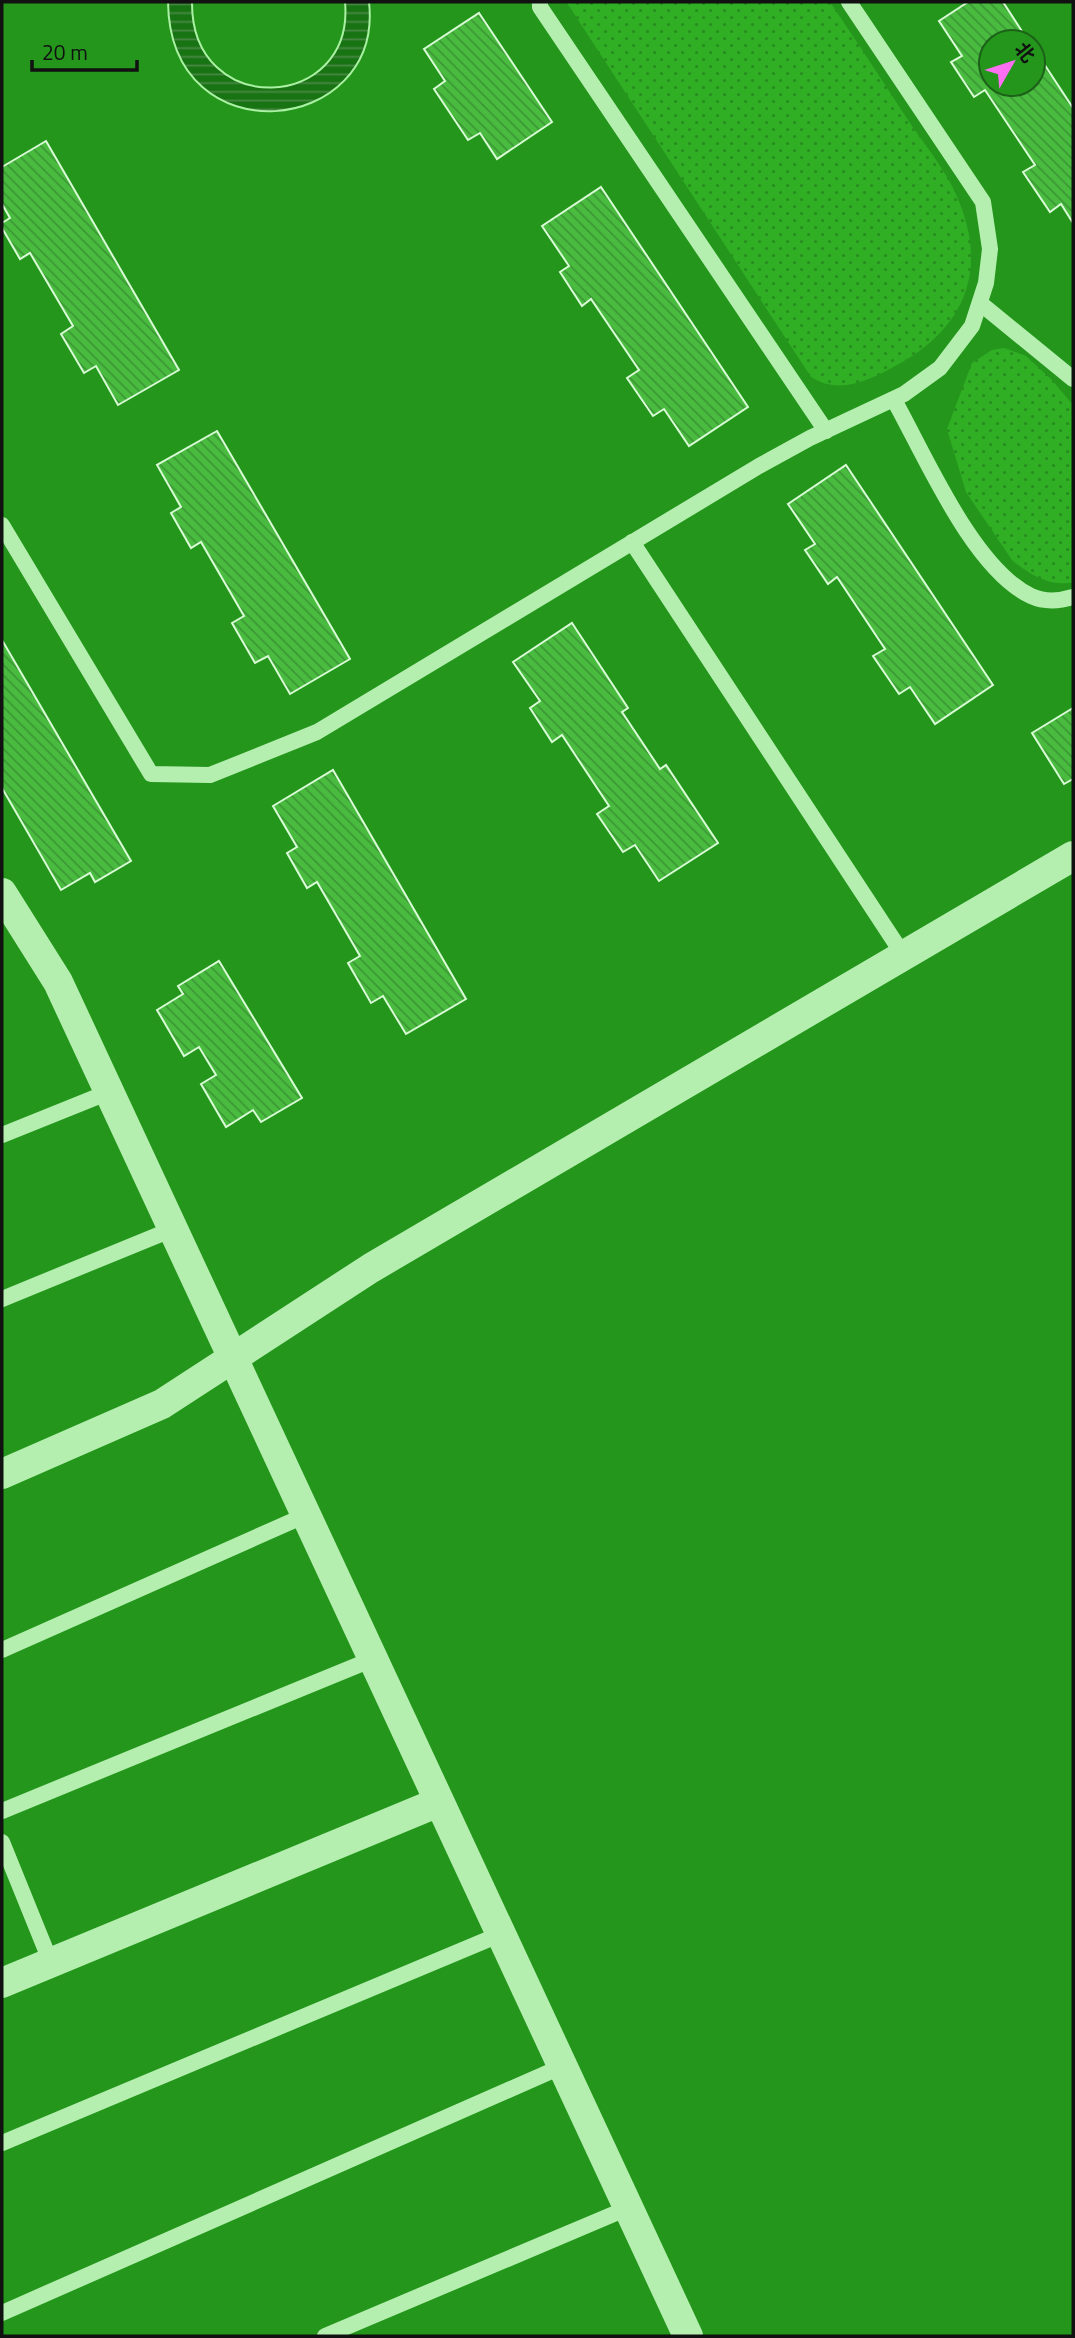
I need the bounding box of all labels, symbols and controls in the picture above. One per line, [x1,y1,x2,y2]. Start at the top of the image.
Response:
scale bar [32,28,136,72]
north arrow [977,28,1047,98]
text: 北 [1008,35,1043,69]
text: 20 m [42,36,88,68]

